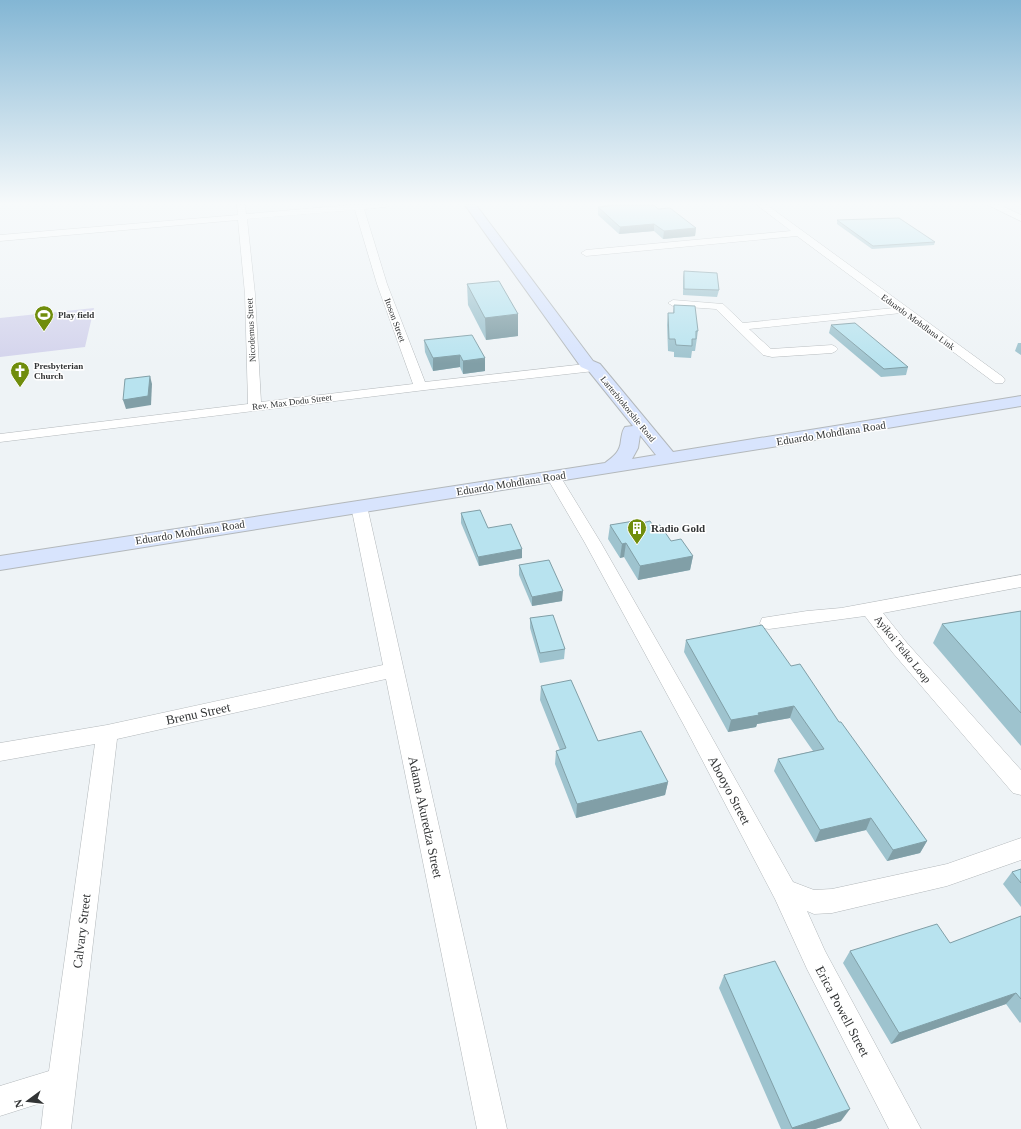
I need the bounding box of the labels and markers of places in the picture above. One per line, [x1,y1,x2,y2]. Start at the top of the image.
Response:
sports icon: Play field [33,304,55,332]
place label: Play field [58,310,94,320]
church icon: Presbyterian Church [9,360,31,388]
place label: Presbyterian Church [34,361,83,381]
building icon: Radio Gold [626,517,648,545]
place label: Radio Gold [651,522,705,534]

